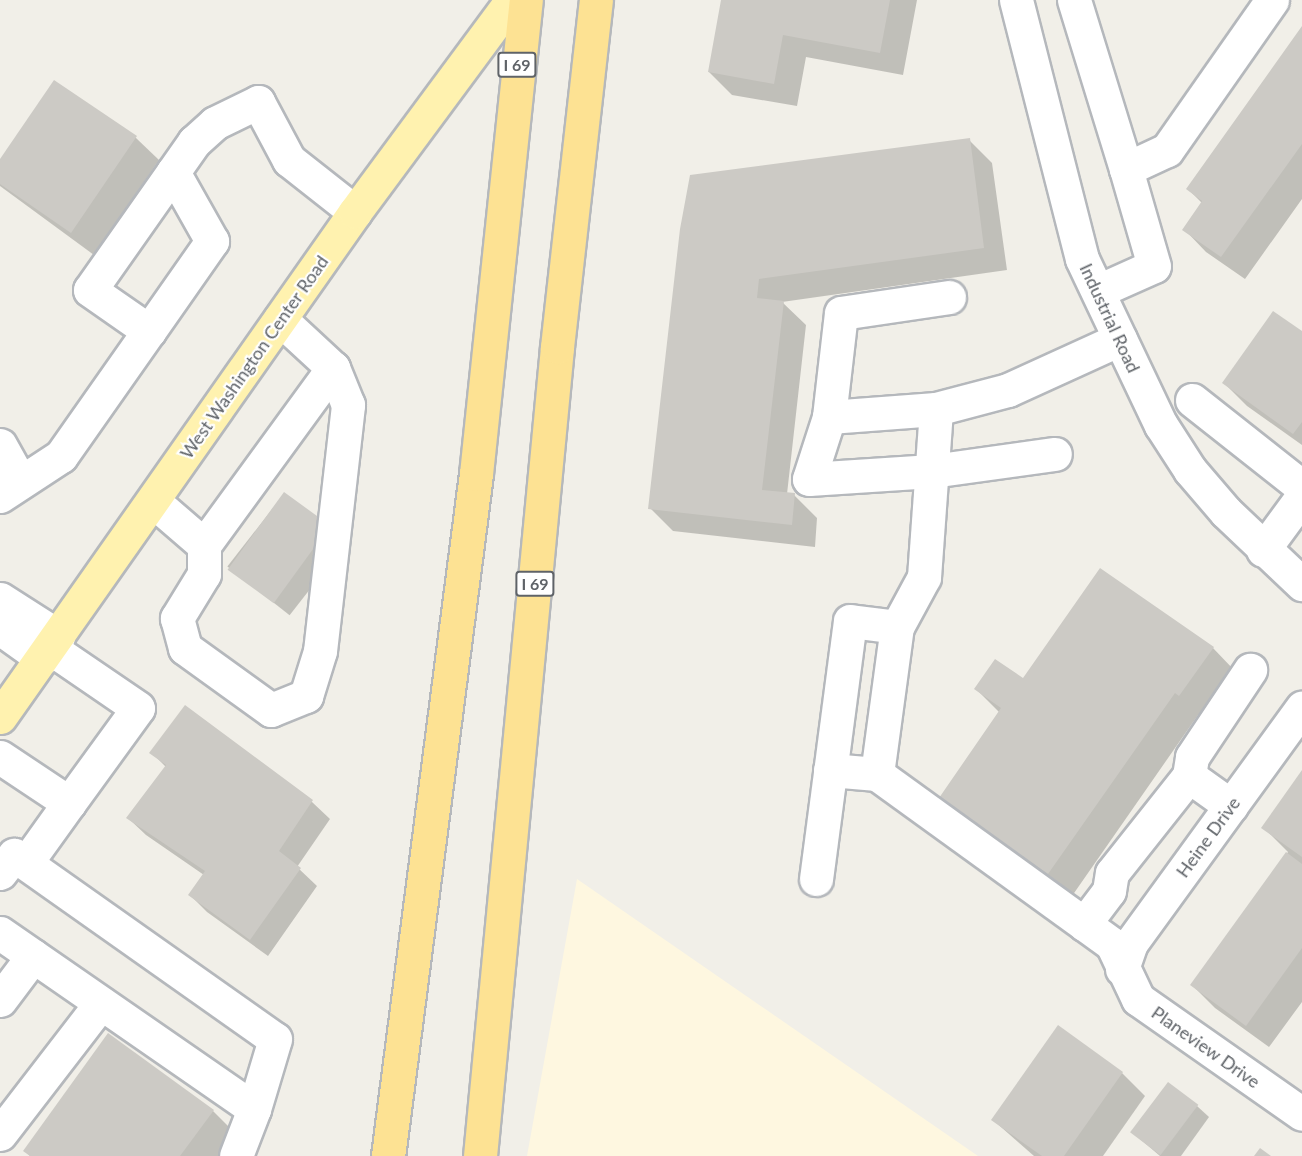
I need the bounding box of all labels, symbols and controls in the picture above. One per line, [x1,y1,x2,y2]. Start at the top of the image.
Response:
road number: I 69 [496,52,538,78]
street label: West Washington Center Road [175,251,333,463]
street label: Industrial Road [1075,260,1145,376]
road number: I 69 [514,571,556,597]
street label: Heine Drive [1172,792,1244,882]
street label: Planeview Drive [1147,1001,1265,1093]

